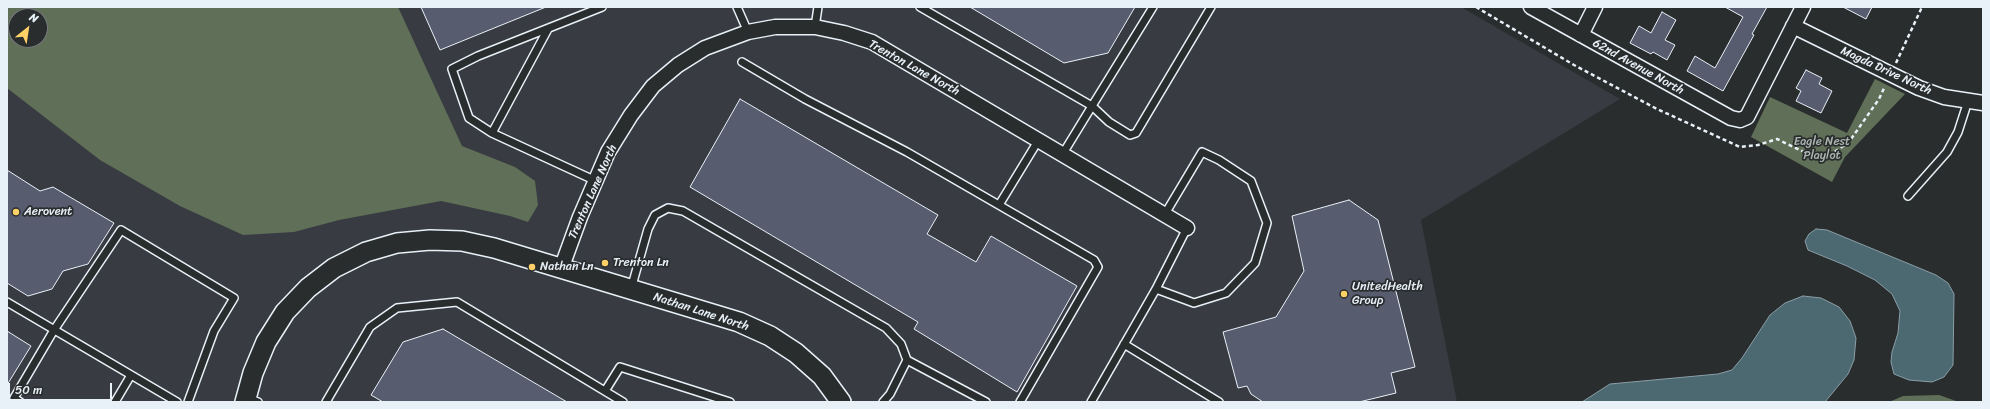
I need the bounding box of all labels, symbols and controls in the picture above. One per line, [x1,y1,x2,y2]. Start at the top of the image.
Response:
north arrow [8,8,48,48]
text: N [26,8,42,28]
street label: 62nd Avenue North [1590,36,1686,98]
street label: Trenton Lane North [866,37,962,99]
street label: Magda Drive North [1838,44,1934,98]
park label: Eagle Nest Playlot [1794,135,1850,163]
street label: Trenton Lane North [566,143,620,241]
place label: Aerovent [24,205,72,219]
marker: Aerovent [11,207,21,217]
place label: Trenton Ln [613,256,669,270]
marker: Trenton Ln [600,258,610,268]
place label: Nathan Ln [540,260,594,274]
marker: Nathan Ln [527,262,537,272]
place label: UnitedHealth Group [1352,280,1423,308]
marker: UnitedHealth Group [1339,289,1349,299]
street label: Nathan Lane North [651,290,751,334]
scale bar [10,375,114,401]
text: 50 m [15,379,42,401]

